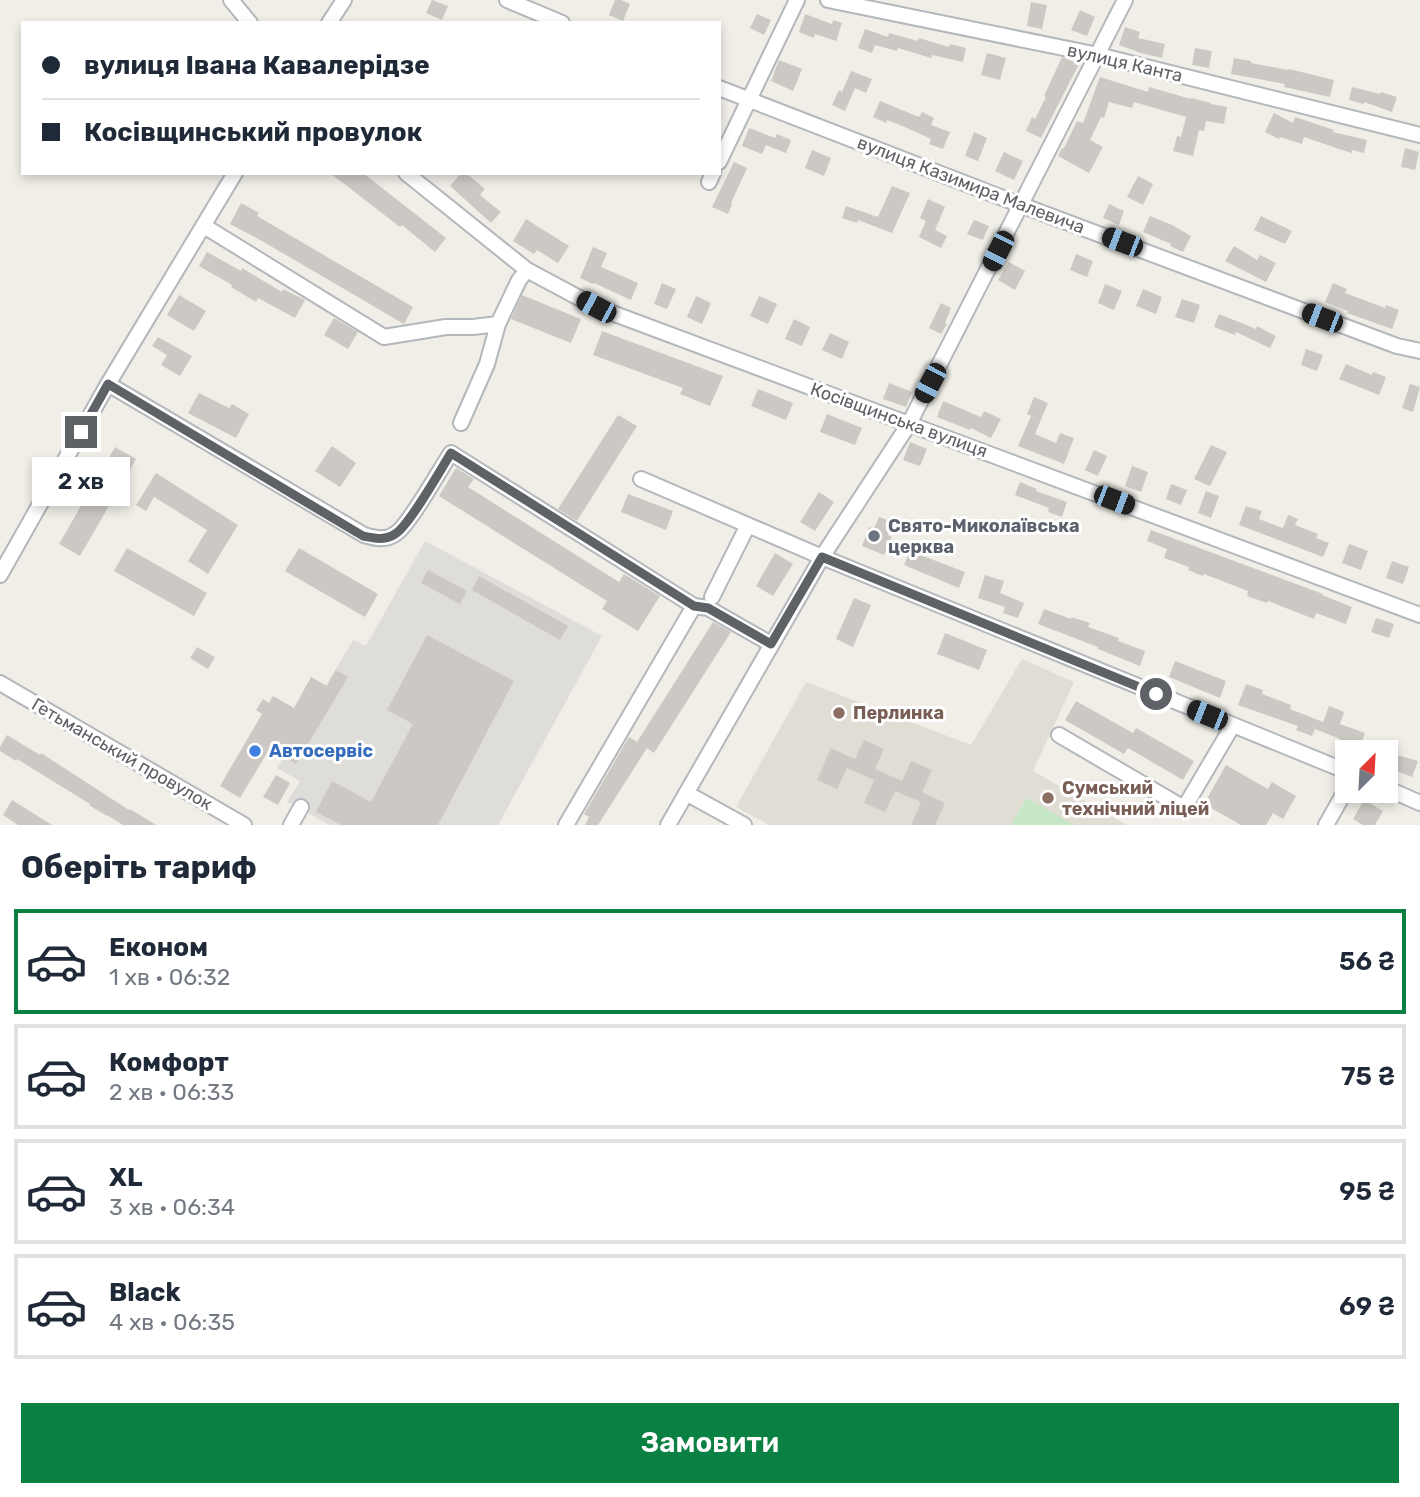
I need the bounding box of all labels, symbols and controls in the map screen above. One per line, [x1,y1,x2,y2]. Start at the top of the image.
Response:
street label: вулиця Канта [1065,39,1185,87]
text: вулиця Івана Кавалерідзе [84,50,430,81]
text: Косівщинський провулок [84,117,423,148]
street label: вулиця Казимира Малевича [854,131,1088,239]
car [1099,225,1146,259]
car [980,228,1017,274]
car [573,288,620,326]
car [1299,301,1346,335]
car [911,360,950,406]
street label: Косівщинська вулиця [807,378,991,462]
route end [65,416,97,448]
callout: 2 хв [32,457,130,506]
text: 2 хв [58,467,104,495]
car [1091,483,1138,517]
place label: Свято-Миколаївська церква [888,515,1080,558]
marker: Свято-Миколаївська церква [866,528,882,544]
route start [1140,678,1172,710]
street label: Гетьманський провулок [28,693,217,815]
car [1184,697,1231,733]
place label: Перлинка [853,702,944,724]
marker: Перлинка [831,705,847,721]
place label: Автосервіс [269,740,373,762]
north arrow [1335,740,1398,803]
map controls [1335,740,1398,803]
marker: Автосервіс [247,743,263,759]
place label: Сумський технічний ліцей [1062,777,1209,820]
marker: Сумський технічний ліцей [1040,790,1056,806]
text: Оберіть тариф [21,848,257,886]
icon: car [25,930,88,993]
text: Економ [109,932,208,963]
text: 56 ₴ [1339,946,1395,977]
text: 1 хв · 06:32 [109,963,230,991]
icon: car [25,1045,88,1108]
text: Комфорт [109,1047,229,1078]
text: 75 ₴ [1341,1061,1395,1092]
text: 2 хв · 06:33 [109,1078,234,1106]
icon: car [25,1160,88,1223]
text: XL [109,1162,142,1193]
text: 95 ₴ [1339,1176,1395,1207]
text: 3 хв · 06:34 [109,1193,235,1221]
icon: car [25,1275,88,1338]
text: Black [109,1277,181,1308]
text: 69 ₴ [1339,1291,1395,1322]
text: 4 хв · 06:35 [109,1308,235,1336]
button: Замовити [21,1403,1399,1483]

